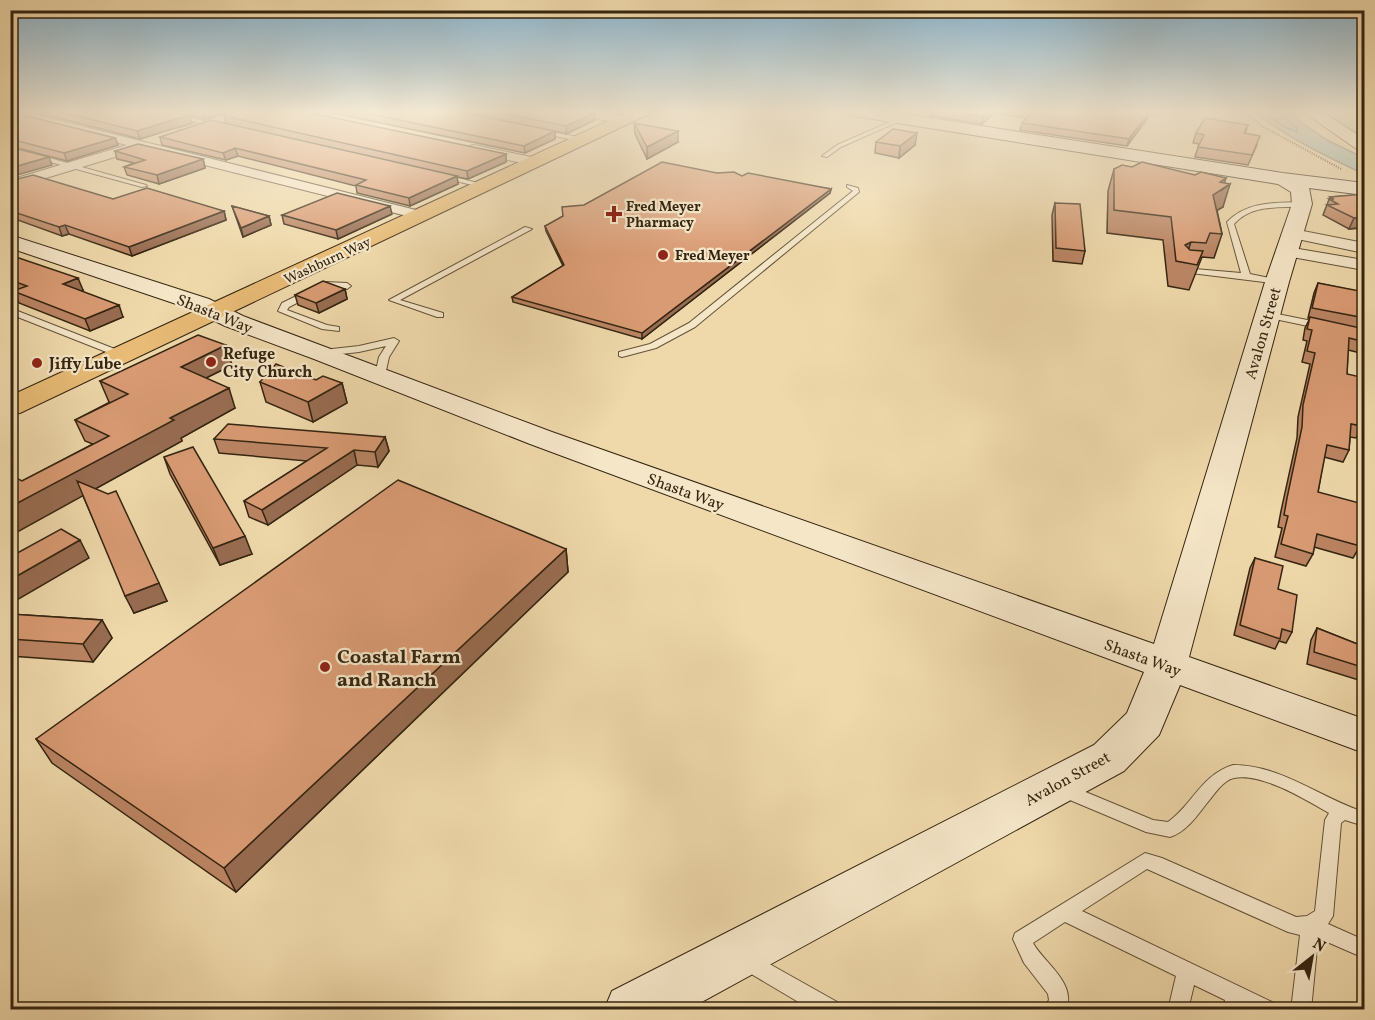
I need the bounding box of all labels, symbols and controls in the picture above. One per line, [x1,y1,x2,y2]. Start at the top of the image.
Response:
place label: Fred Meyer Pharmacy [626,198,701,233]
marker: Fred Meyer Pharmacy [607,207,621,221]
street label: Washburn Way [281,233,375,290]
place label: Fred Meyer [675,247,750,266]
marker: Fred Meyer [656,248,670,262]
street label: Avalon Street [1240,285,1288,382]
street label: Shasta Way [173,290,256,340]
place label: Refuge City Church [223,344,312,384]
place label: Jiffy Lube [48,354,122,376]
marker: Refuge City Church [204,355,218,369]
marker: Jiffy Lube [30,356,44,370]
street label: Shasta Way [644,469,727,517]
street label: Shasta Way [1101,635,1184,683]
place label: Coastal Farm and Ranch [337,644,461,695]
marker: Coastal Farm and Ranch [318,660,332,674]
street label: Avalon Street [1021,747,1115,812]
north arrow [1282,927,1342,987]
text: N [1308,933,1330,958]

